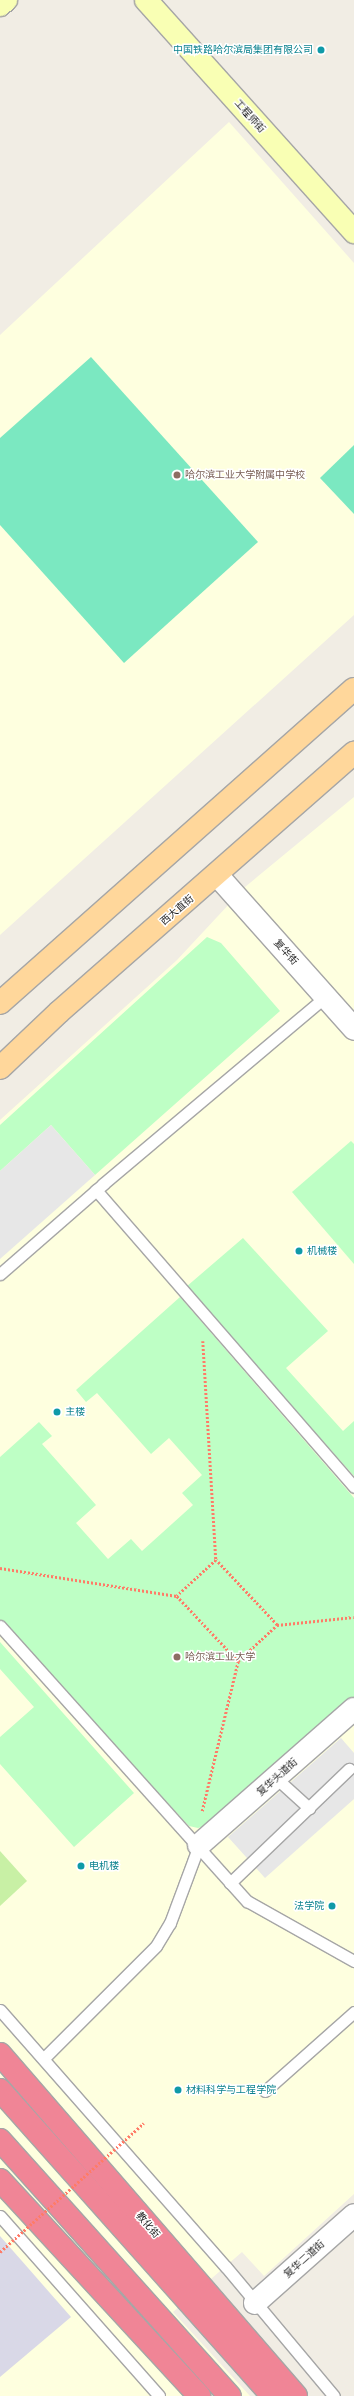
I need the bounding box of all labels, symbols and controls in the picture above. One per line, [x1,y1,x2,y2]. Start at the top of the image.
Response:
place label: 中国铁路哈尔滨局集团有限公司 [173,44,313,56]
marker: 中国铁路哈尔滨局集团有限公司 [316,45,326,55]
street label: 工程师街 [232,97,268,135]
place label: 哈尔滨工业大学附属中学校 [185,469,305,481]
marker: 哈尔滨工业大学附属中学校 [172,470,182,480]
street label: 西大直街 [158,892,196,928]
street label: 复华街 [272,937,300,967]
place label: 机械楼 [307,1245,337,1257]
marker: 机械楼 [294,1246,304,1256]
place label: 主楼 [65,1406,85,1418]
marker: 主楼 [52,1407,62,1417]
place label: 哈尔滨工业大学 [185,1651,255,1663]
marker: 哈尔滨工业大学 [172,1652,182,1662]
street label: 复华头道街 [254,1756,300,1798]
place label: 电机楼 [89,1860,119,1872]
marker: 电机楼 [76,1861,86,1871]
place label: 法学院 [294,1900,324,1912]
marker: 法学院 [327,1901,337,1911]
place label: 材料科学与工程学院 [186,2084,276,2096]
marker: 材料科学与工程学院 [173,2085,183,2095]
street label: 教化街 [134,2210,162,2240]
street label: 复华二道街 [281,2238,327,2280]

